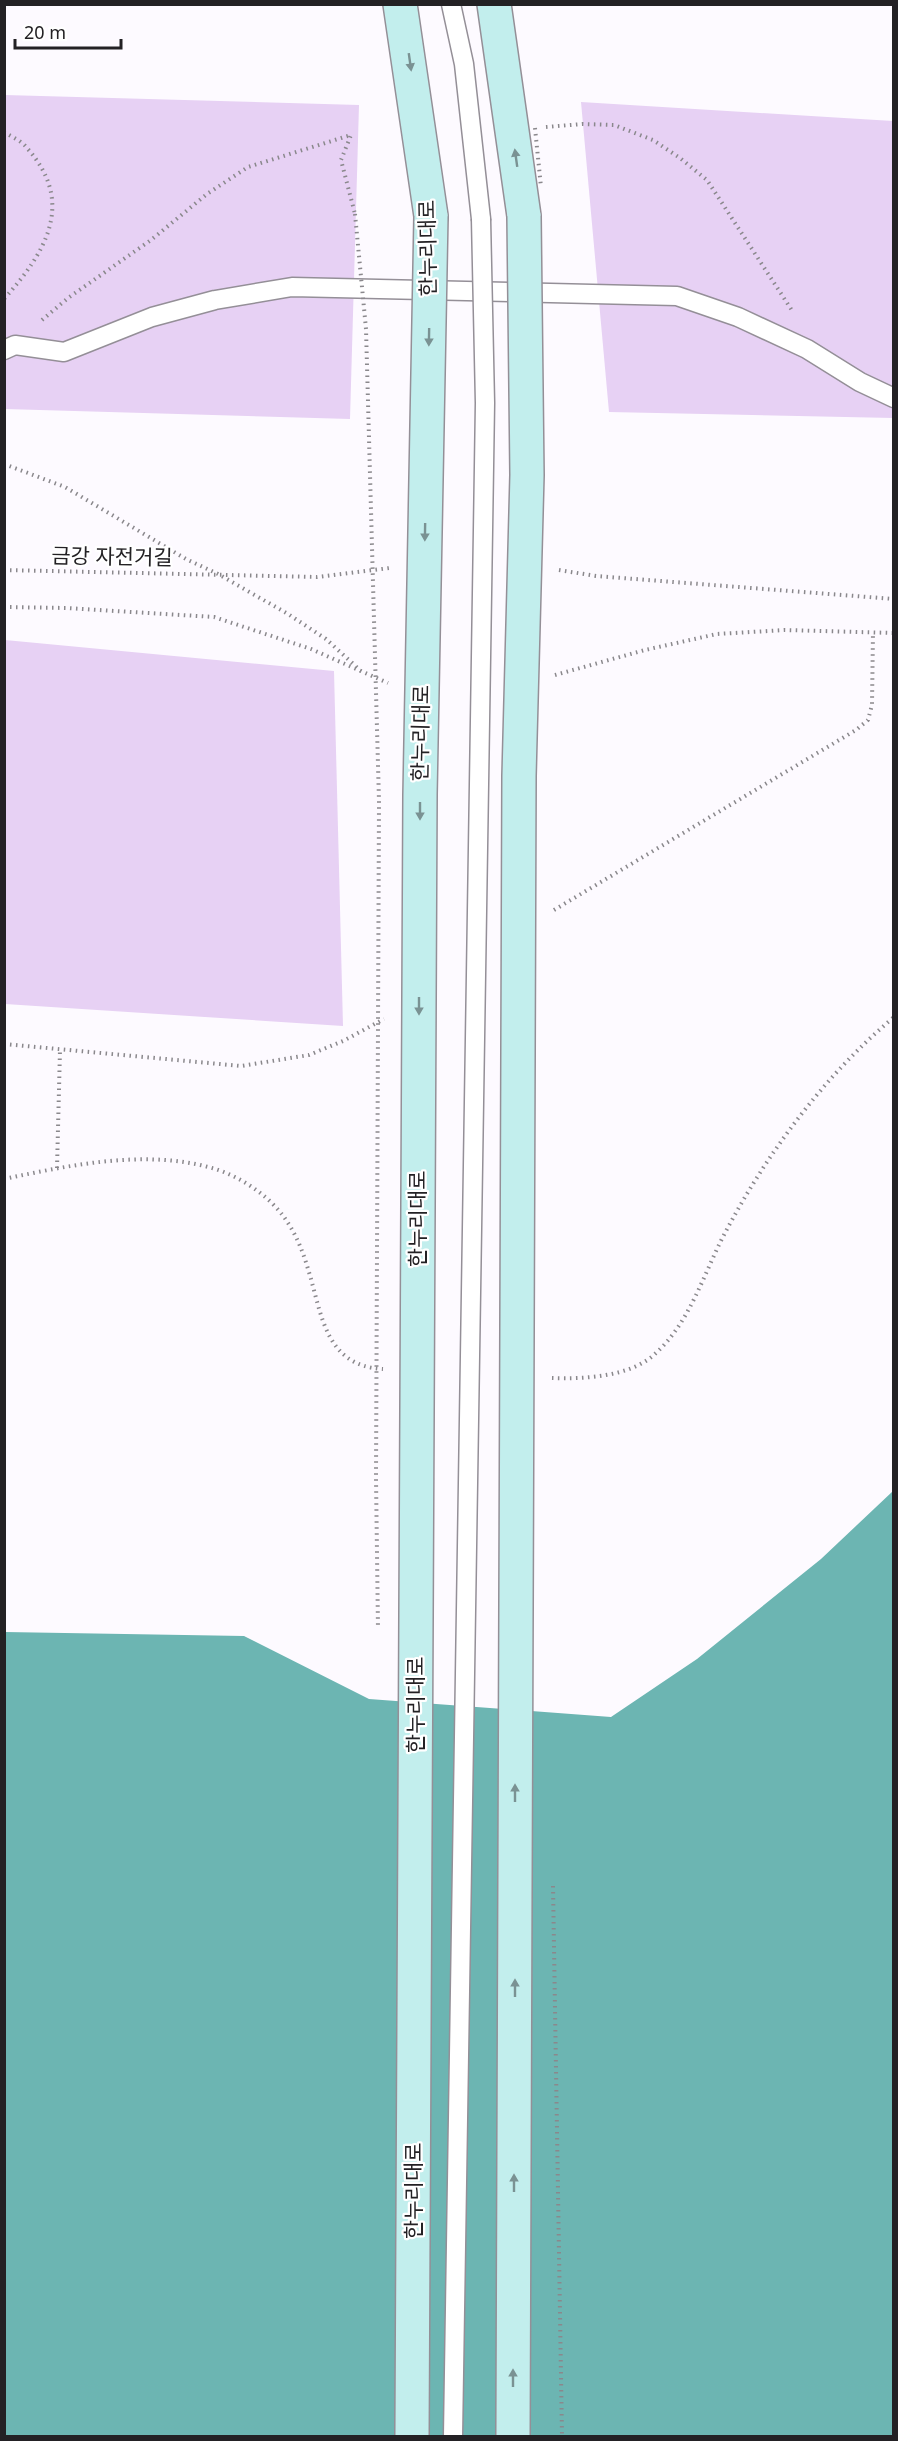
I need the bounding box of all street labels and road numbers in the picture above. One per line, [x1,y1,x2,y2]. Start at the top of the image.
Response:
street label: 한누리대로 [412,199,442,297]
street label: 금강 자전거길 [51,541,173,571]
street label: 한누리대로 [405,684,435,782]
street label: 한누리대로 [403,1171,431,1267]
street label: 한누리대로 [401,1657,429,1753]
street label: 한누리대로 [399,2143,427,2239]

